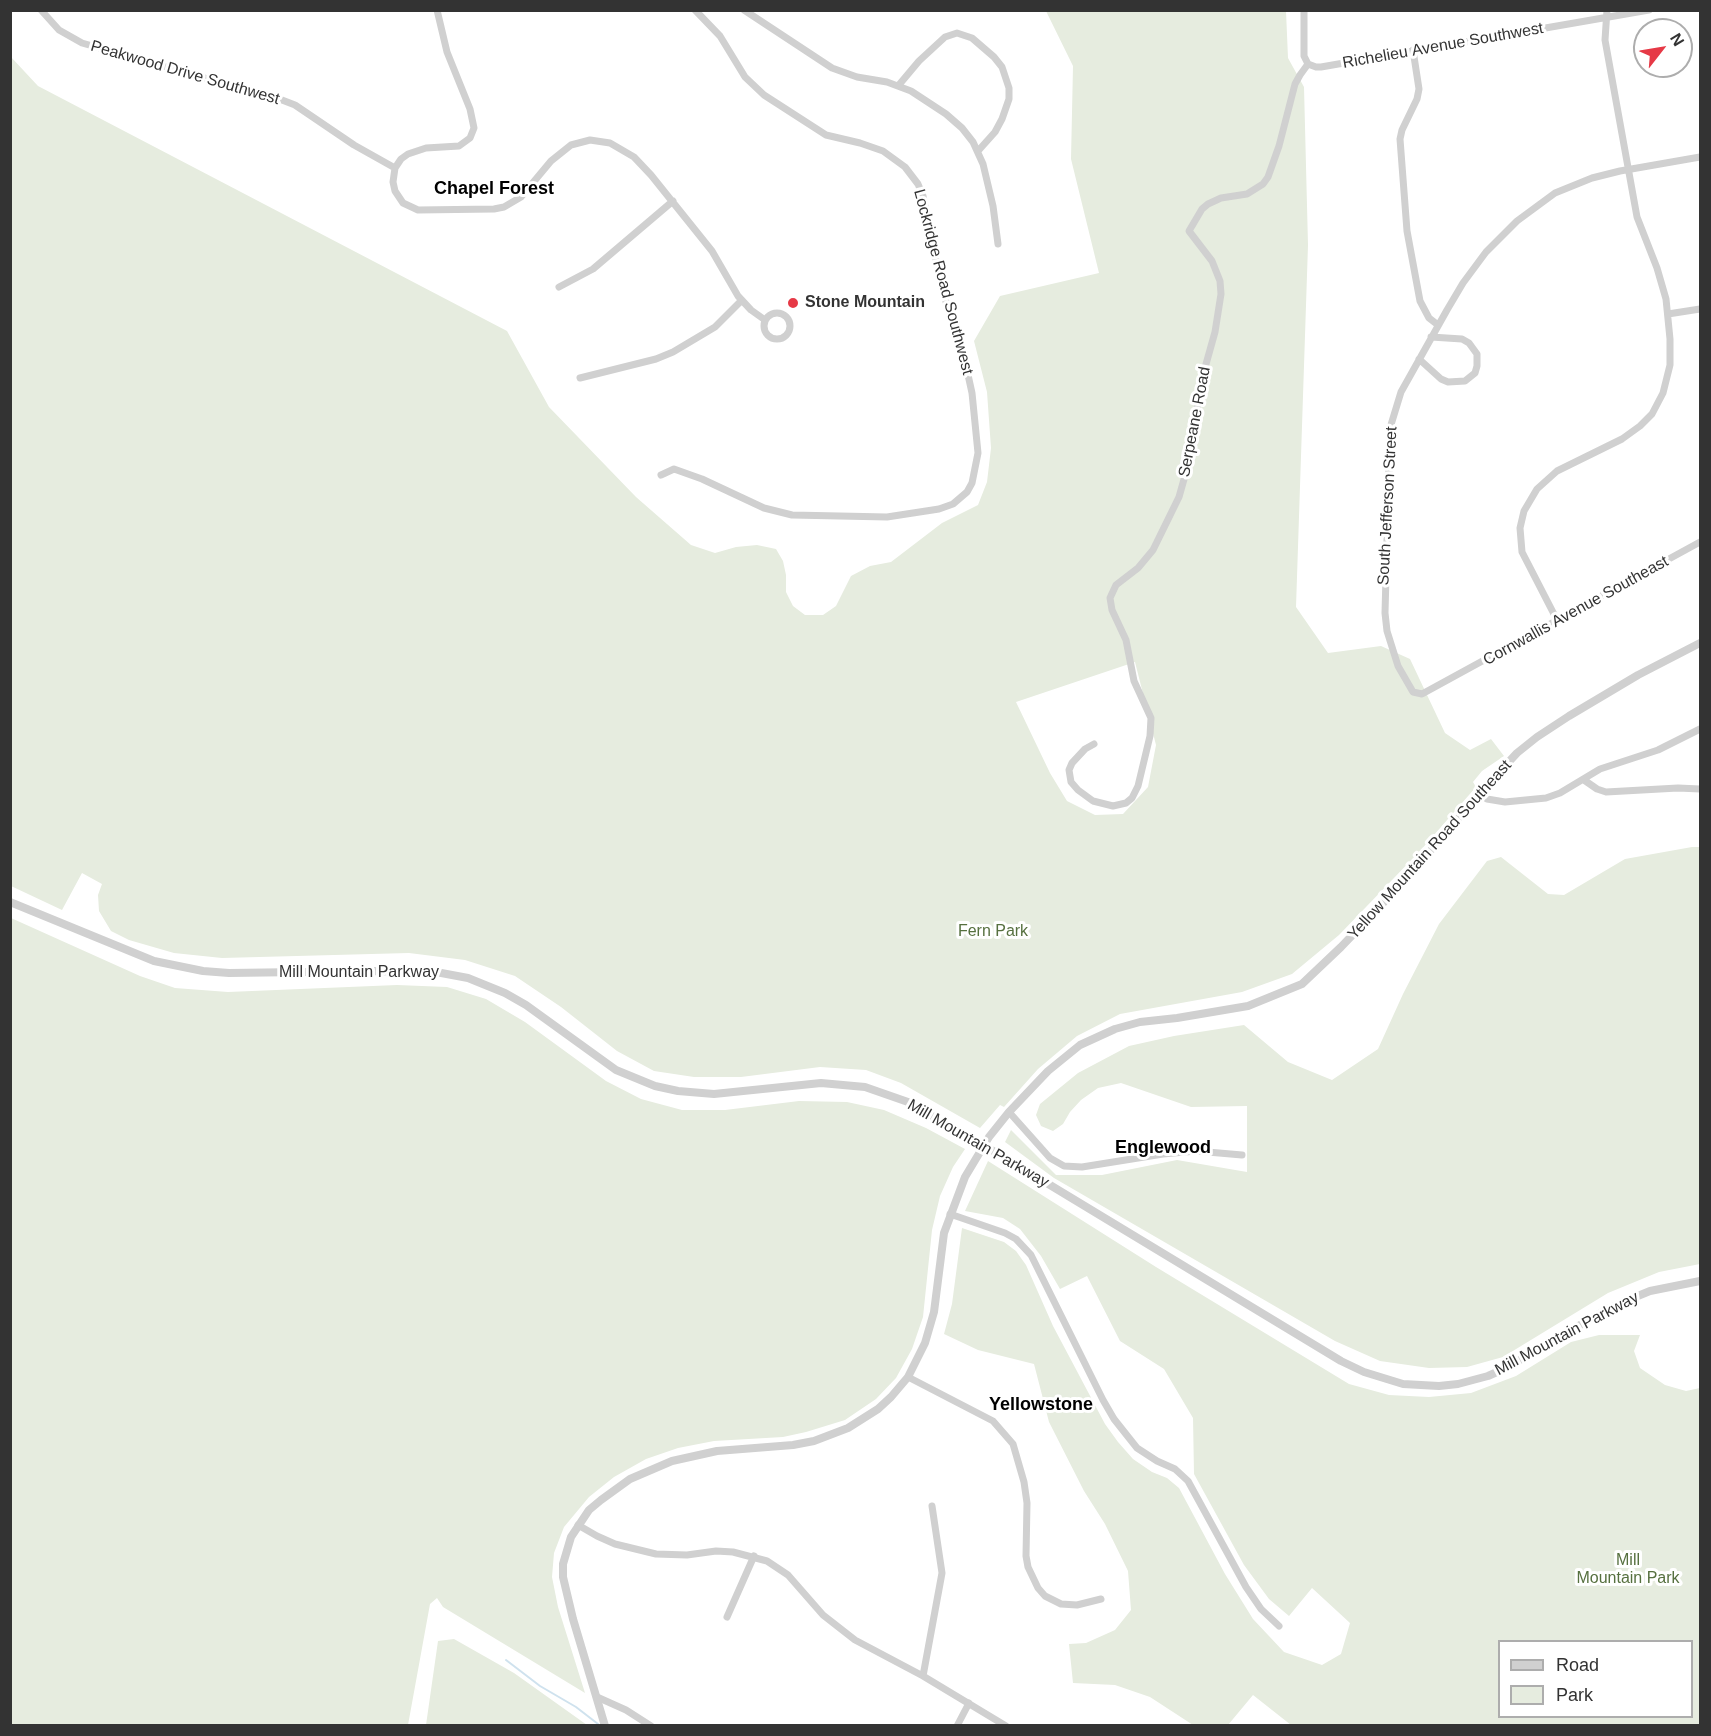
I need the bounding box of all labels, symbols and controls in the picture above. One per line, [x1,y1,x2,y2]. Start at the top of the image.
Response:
north arrow [1633,18,1693,78]
street label: Richelieu Avenue Southwest [1341,19,1545,73]
text: N [1667,30,1687,49]
street label: Peakwood Drive Southwest [88,37,282,109]
district label: Chapel Forest [434,178,554,200]
street label: Lockridge Road Southwest [909,187,977,377]
place label: Stone Mountain [805,293,925,313]
marker: Stone Mountain [786,296,800,310]
street label: Serpeane Road [1175,365,1215,479]
street label: South Jefferson Street [1374,426,1402,586]
street label: Cornwallis Avenue Southeast [1480,552,1672,670]
street label: Yellow Mountain Road Southeast [1344,756,1516,944]
park label: Fern Park [958,922,1028,942]
street label: Mill Mountain Parkway [279,963,439,983]
street label: Mill Mountain Parkway [904,1096,1052,1192]
district label: Englewood [1115,1137,1211,1159]
street label: Mill Mountain Parkway [1492,1288,1642,1380]
district label: Yellowstone [989,1394,1093,1416]
park label: Mill Mountain Park [1576,1551,1680,1589]
legend [1498,1640,1693,1718]
text: Road [1556,1655,1599,1675]
text: Park [1556,1685,1593,1705]

